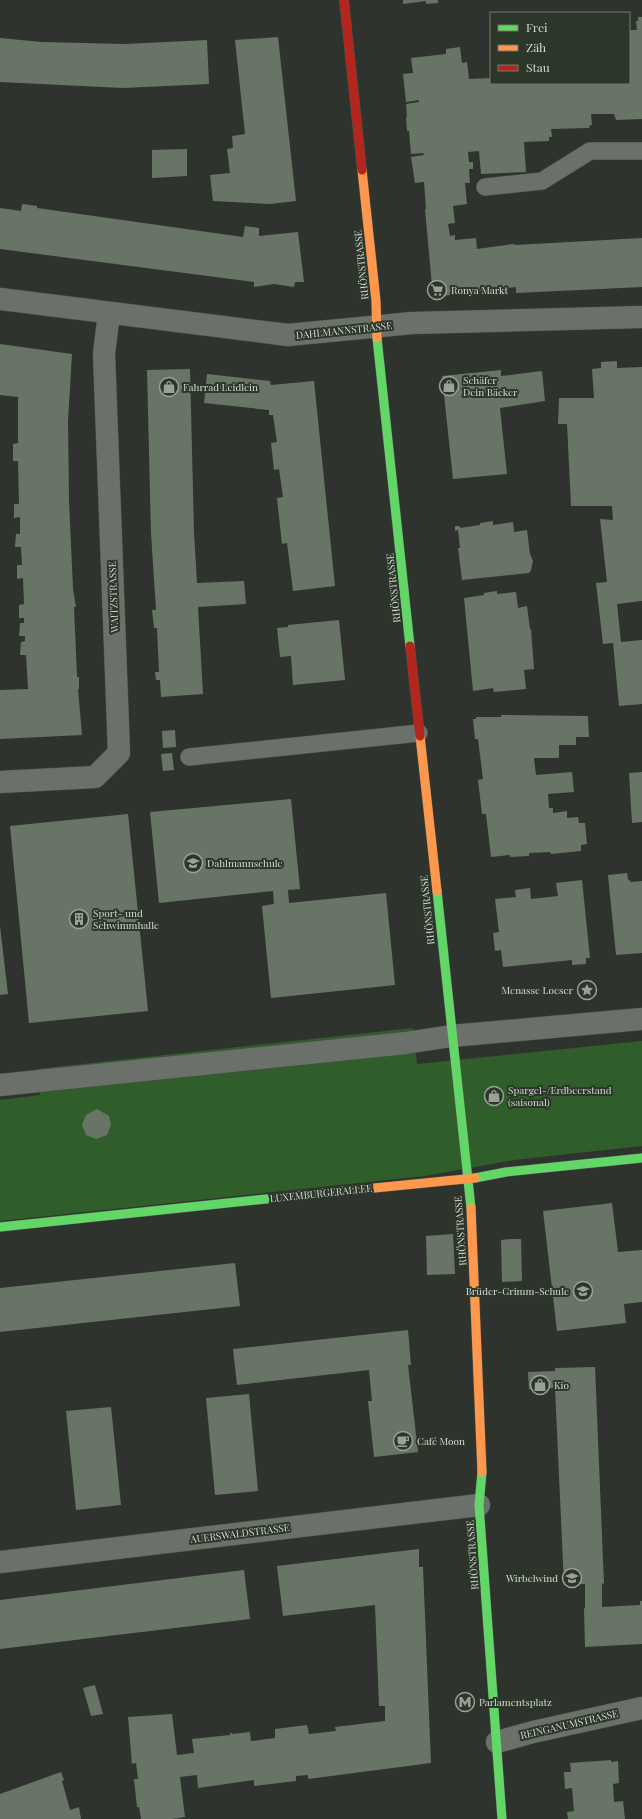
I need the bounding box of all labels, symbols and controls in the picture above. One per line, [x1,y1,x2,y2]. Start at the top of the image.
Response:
legend [490,12,630,84]
text: Frei [526,19,548,35]
text: Zäh [526,39,546,55]
text: Stau [526,59,550,75]
street label: RHÖNSTRASSE [350,230,372,300]
supermarket icon: Ronya Markt [426,279,448,301]
place label: Ronya Markt [451,283,509,297]
street label: DAHLMANNSTRASSE [295,318,393,342]
place label: Schäfer Dein Bäcker [463,373,518,399]
shop icon: Schäfer Dein Bäcker [438,375,460,397]
shop icon: Fahrrad Leidlein [158,376,180,398]
place label: Fahrrad Leidlein [183,380,258,394]
street label: RHÖNSTRASSE [382,553,404,623]
street label: WAITZSTRASSE [105,561,121,634]
school or university icon: Dahlmannschule [182,852,204,874]
place label: Dahlmannschule [207,856,283,870]
street label: RHÖNSTRASSE [416,875,438,945]
place label: Sport- und Schwimmhalle [93,906,159,932]
building icon: Sport- und Schwimmhalle [68,908,90,930]
place icon: Menasse Loeser [576,979,598,1001]
place label: Menasse Loeser [502,983,574,997]
place label: Spargel-/Erdbeerstand (saisonal) [508,1083,612,1109]
shop icon: Spargel-/Erdbeerstand (saisonal) [483,1085,505,1107]
street label: LUXEMBURGERALLEE [269,1181,373,1205]
street label: RHÖNSTRASSE [451,1196,469,1266]
school or university icon: Brüder-Grimm-Schule [572,1280,594,1302]
place label: Brüder-Grimm-Schule [466,1284,569,1298]
shop icon: Kio [529,1374,551,1396]
place label: Kio [554,1378,569,1392]
cafe icon: Café Moon [392,1430,414,1452]
place label: Café Moon [417,1434,465,1448]
street label: AUERSWALDSTRASSE [188,1520,291,1546]
street label: RHÖNSTRASSE [463,1520,481,1590]
school or university icon: Wirbelwind [561,1567,583,1589]
place label: Wirbelwind [505,1571,558,1585]
metro station icon: Parlamentsplatz [454,1691,476,1713]
place label: Parlamentsplatz [479,1695,552,1709]
street label: REINGANUMSTRASSE [519,1706,619,1742]

